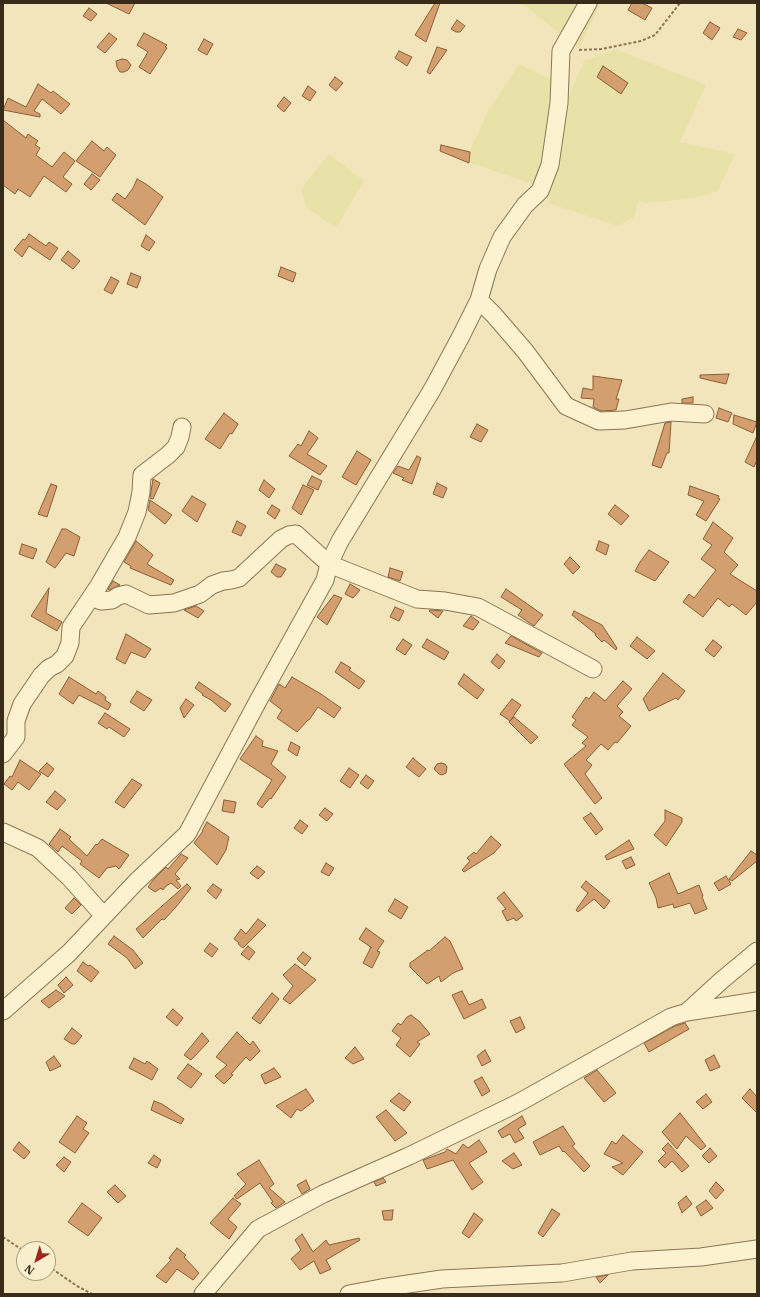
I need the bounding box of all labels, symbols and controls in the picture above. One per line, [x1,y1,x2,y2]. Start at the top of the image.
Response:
north arrow [16,1241,56,1281]
text: N [21,1261,37,1278]

